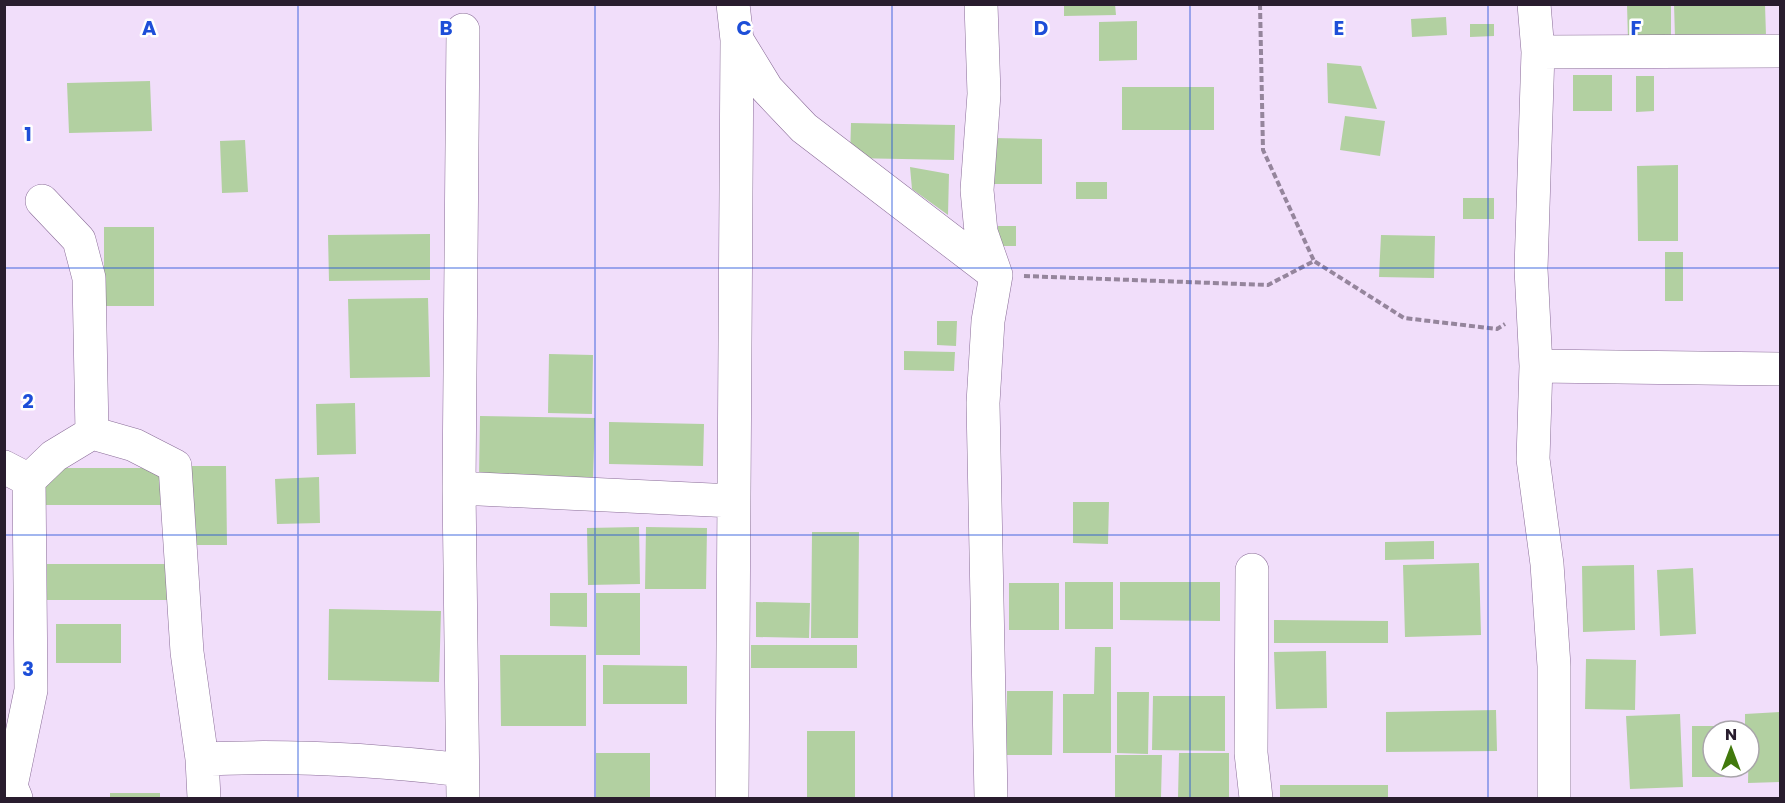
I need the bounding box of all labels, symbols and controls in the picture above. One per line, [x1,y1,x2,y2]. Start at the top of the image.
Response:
text: A [142,14,157,42]
text: B [439,14,453,42]
text: C [736,14,752,42]
text: D [1034,14,1048,42]
text: E [1334,14,1344,42]
text: F [1631,14,1642,42]
text: 1 [24,120,32,148]
text: 2 [22,387,34,415]
text: 3 [22,655,34,683]
north arrow [1701,719,1761,779]
text: N [1725,723,1737,746]

